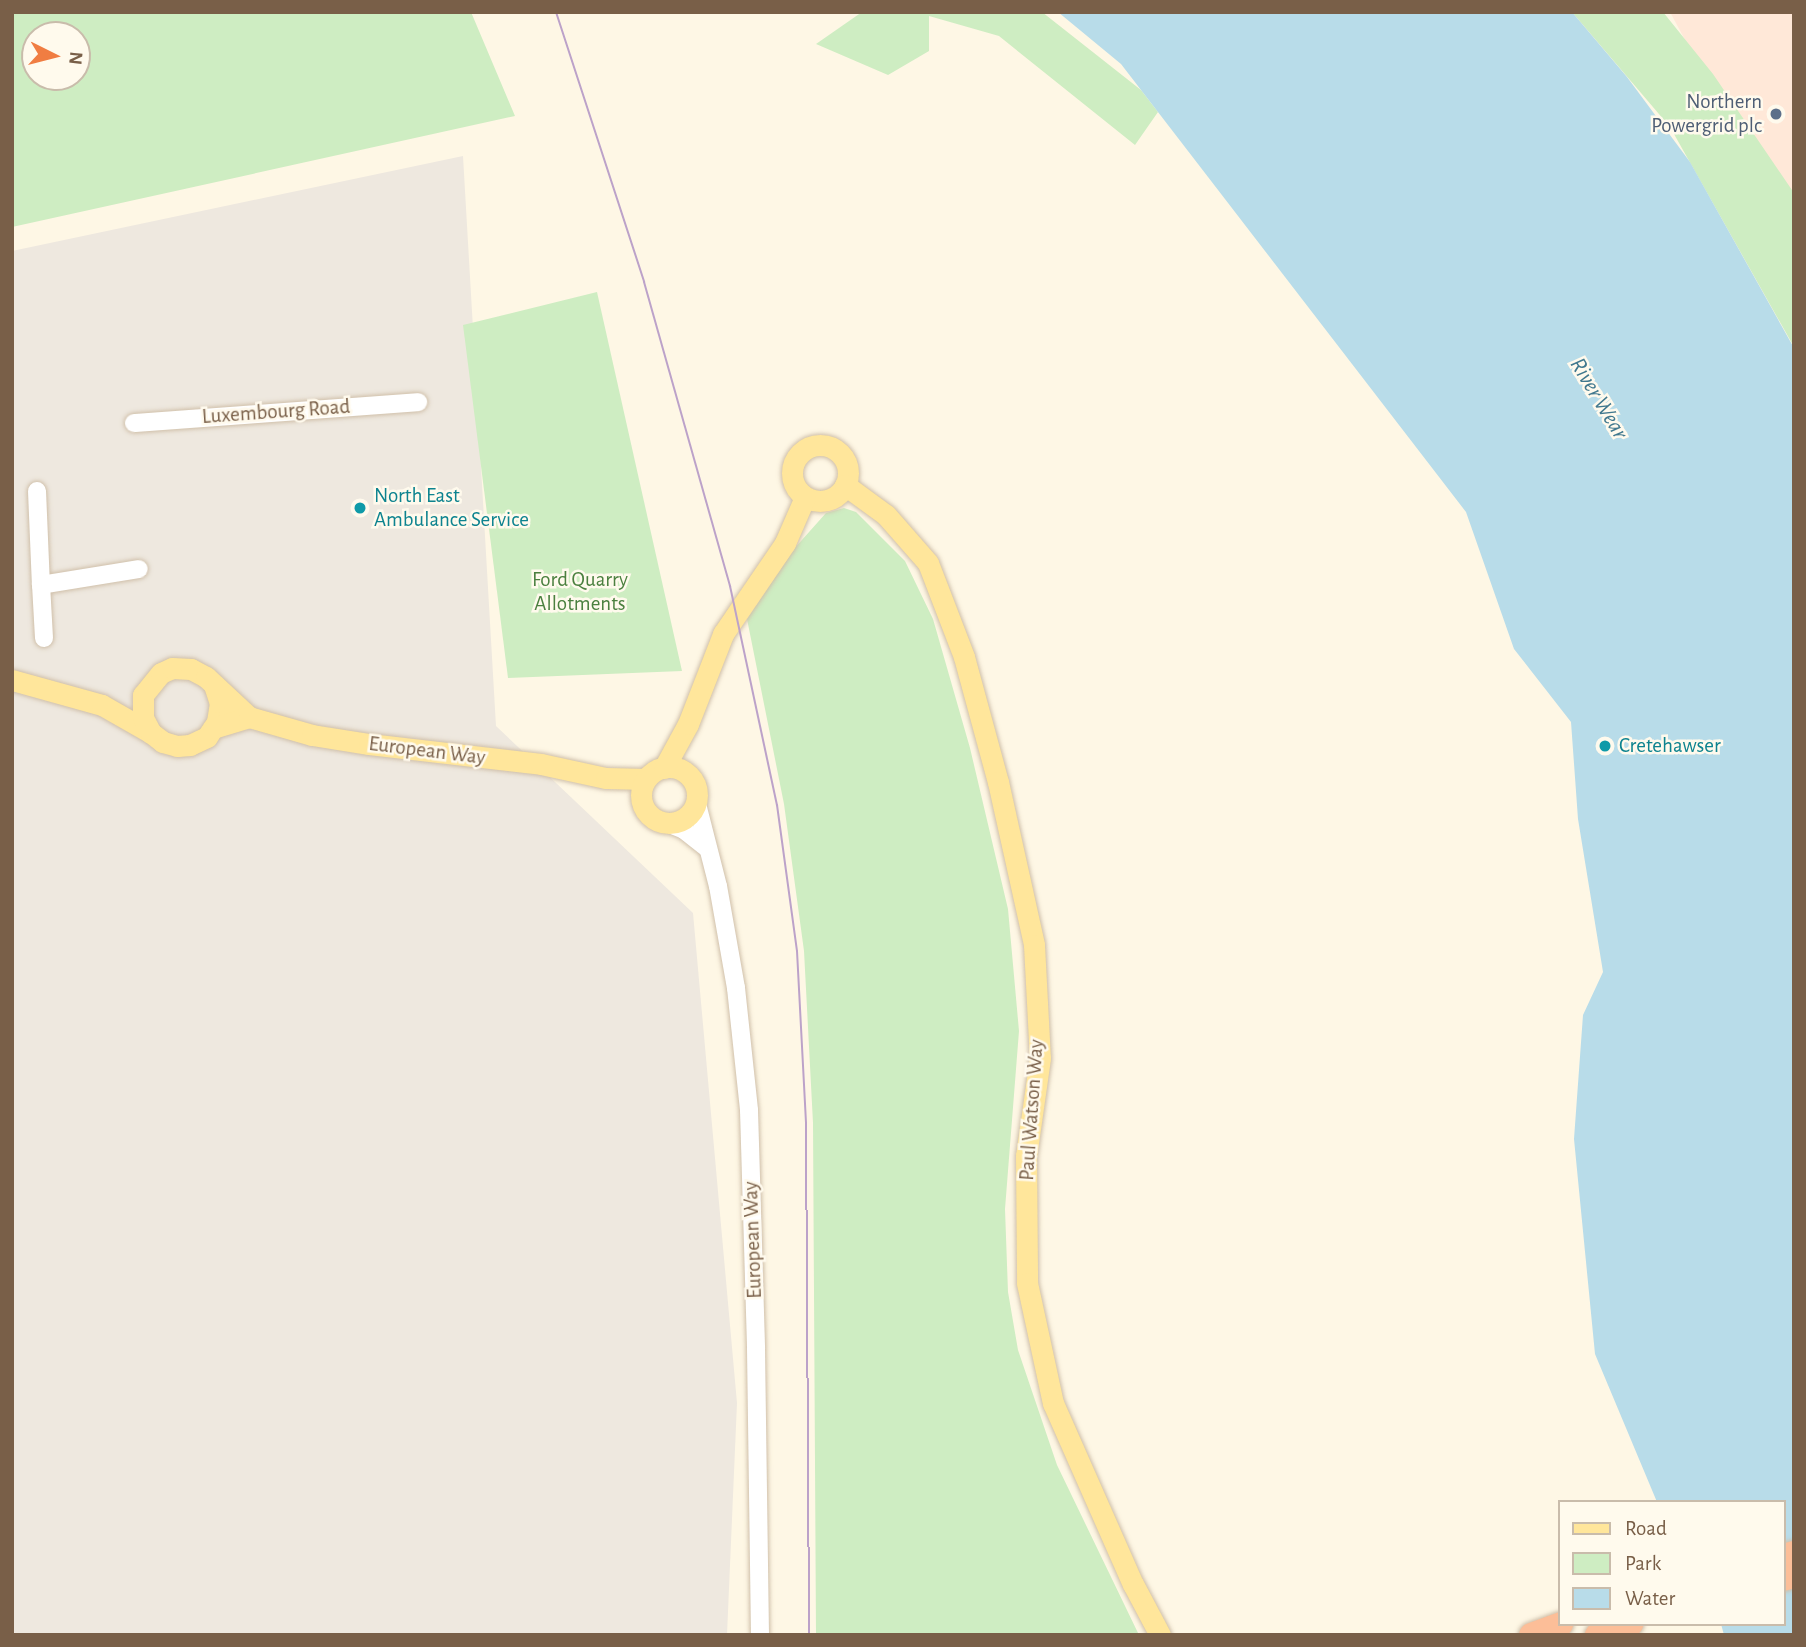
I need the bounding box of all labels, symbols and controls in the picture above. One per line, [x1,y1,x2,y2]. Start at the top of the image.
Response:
north arrow [21,21,91,91]
text: N [65,50,86,66]
place label: Northern Powergrid plc [1651,89,1762,139]
marker: Northern Powergrid plc [1768,106,1784,122]
water label: River Wear [1563,353,1633,445]
street label: Luxembourg Road [201,394,351,430]
place label: North East Ambulance Service [374,483,529,533]
marker: North East Ambulance Service [352,500,368,516]
park label: Ford Quarry Allotments [532,567,628,617]
street label: European Way [367,731,487,771]
place label: Cretehawser [1619,733,1721,759]
marker: Cretehawser [1597,738,1613,754]
street label: Paul Watson Way [1014,1038,1050,1182]
street label: European Way [738,1181,768,1299]
legend [1558,1500,1785,1626]
text: Road [1625,1518,1667,1539]
text: Park [1625,1553,1661,1574]
text: Water [1625,1588,1675,1609]

